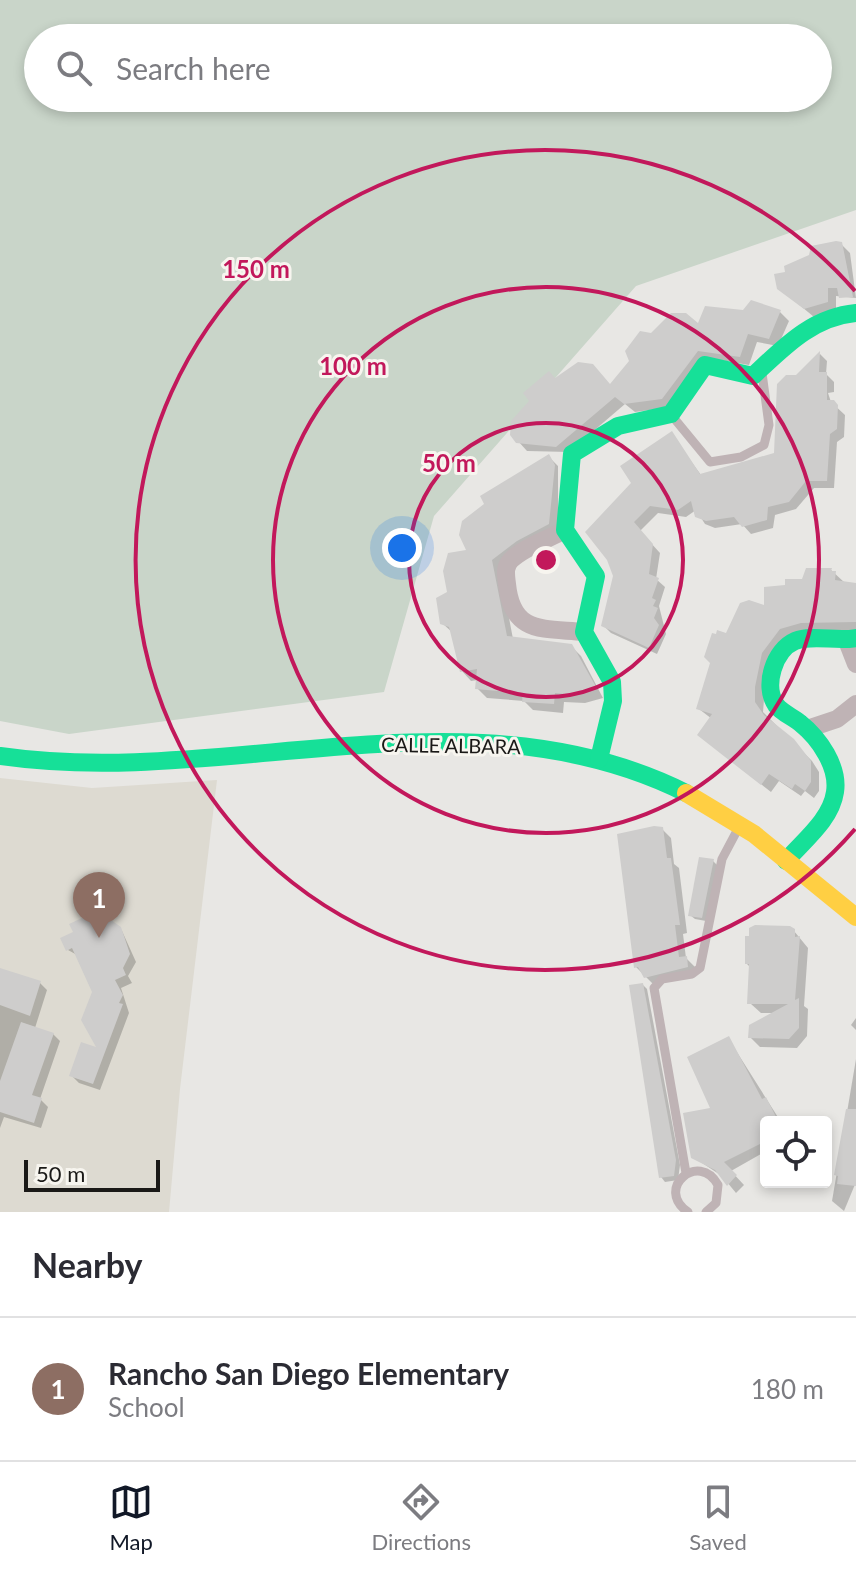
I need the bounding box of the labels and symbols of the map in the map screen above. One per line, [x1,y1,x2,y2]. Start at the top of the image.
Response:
text: 150 m [222,254,290,283]
text: 100 m [319,351,387,380]
text: 50 m [422,448,476,477]
your location [382,528,422,568]
centre of rings [532,546,560,574]
street label: CALLE ALBARA [381,732,521,758]
pin: 1 [73,872,125,938]
scale bar [24,1156,160,1192]

